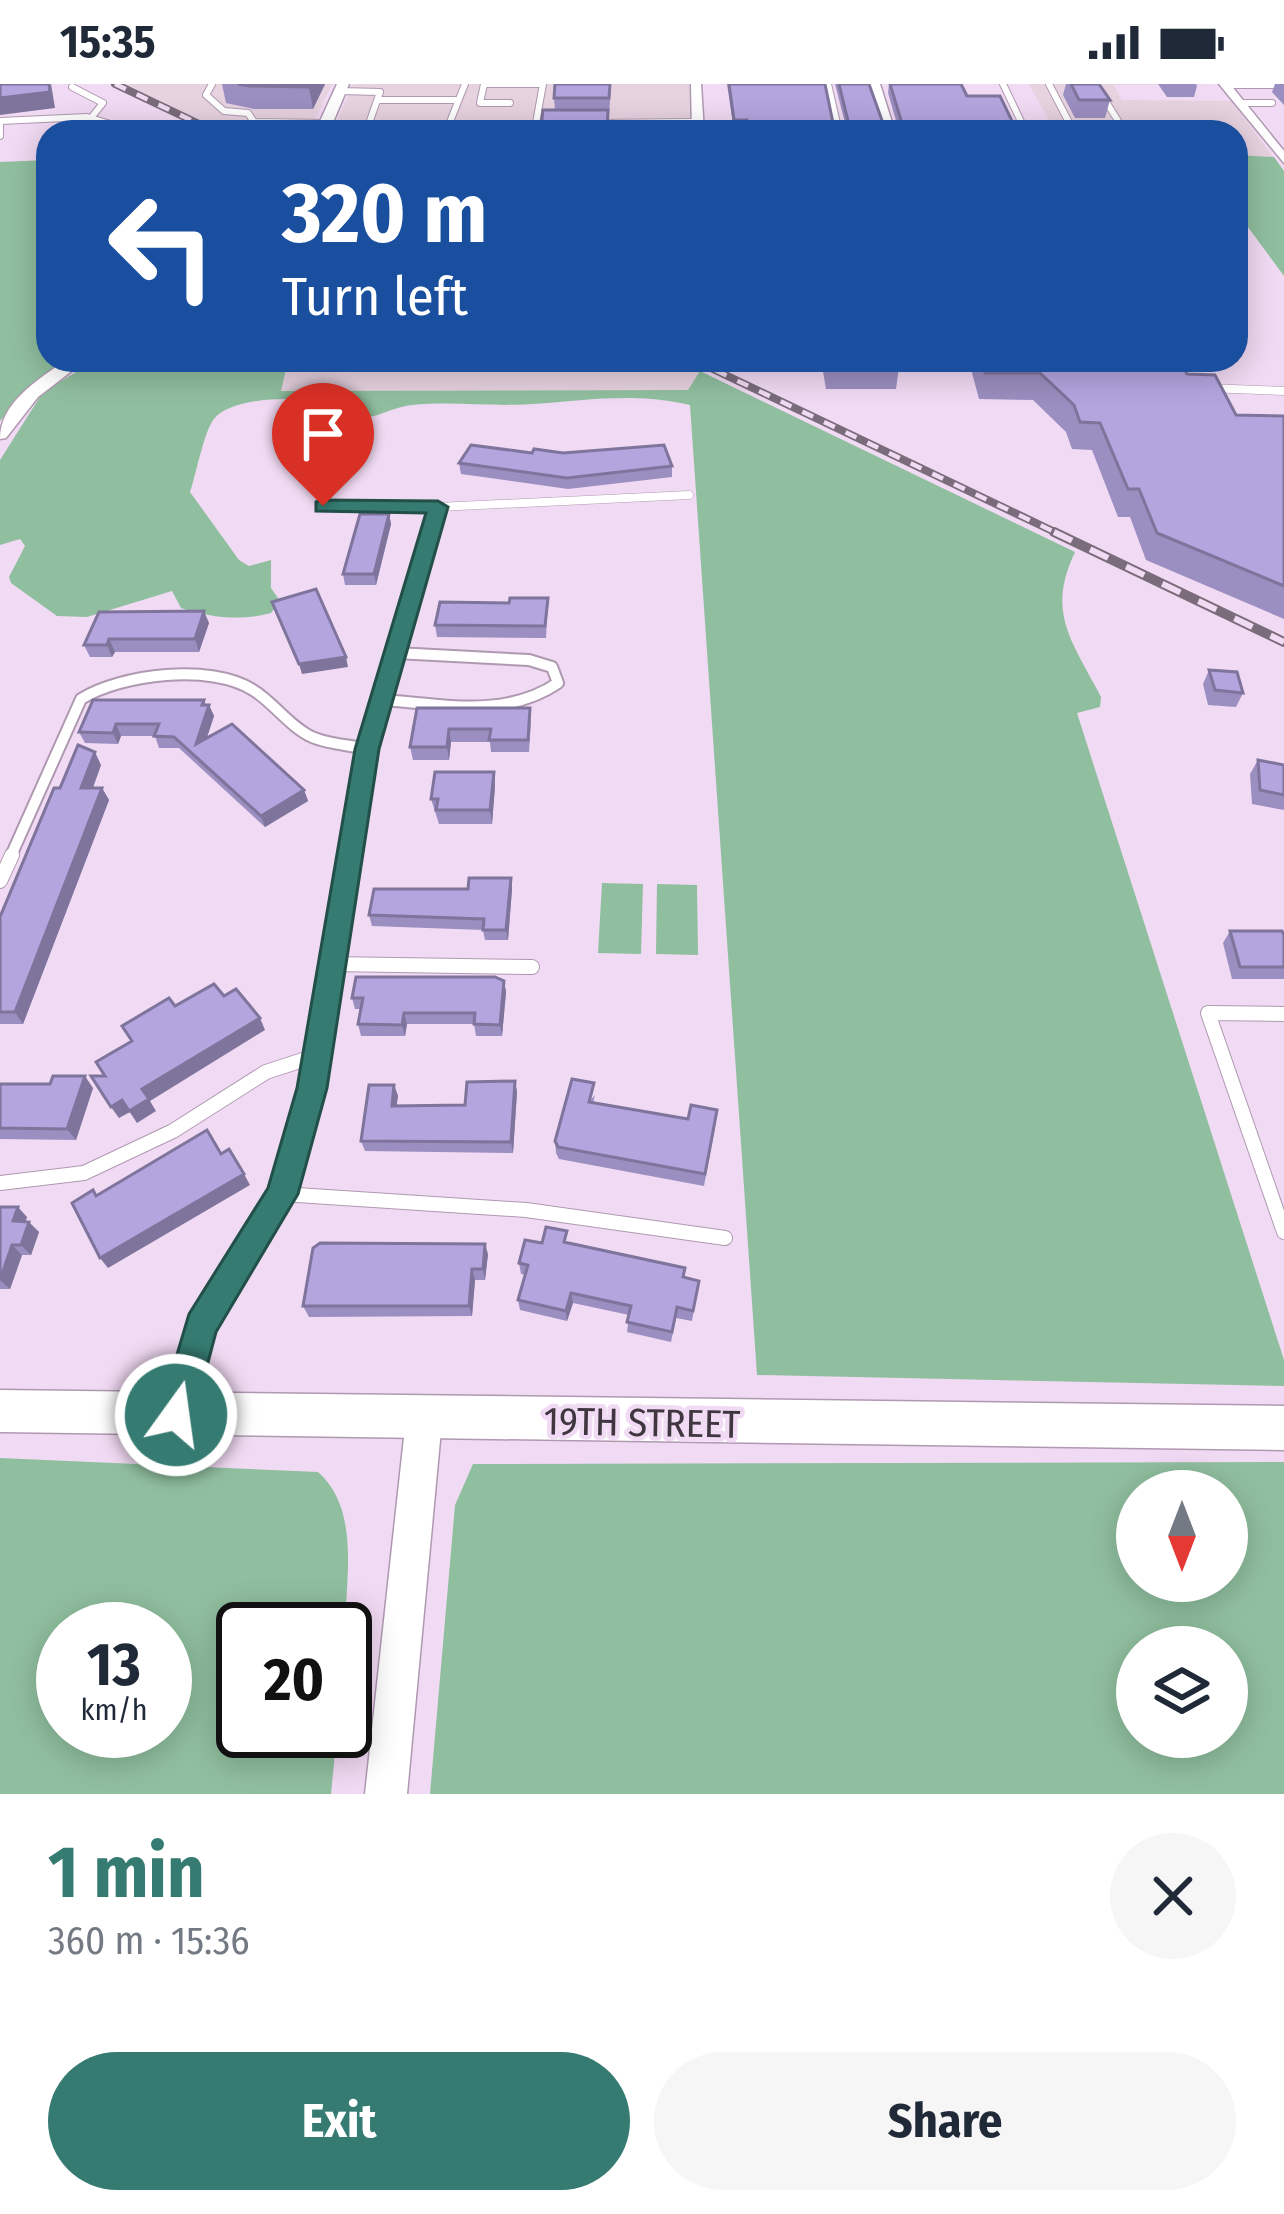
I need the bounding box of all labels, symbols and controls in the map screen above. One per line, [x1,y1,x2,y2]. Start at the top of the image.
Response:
text: 15:35 [60,15,156,69]
text: 320 m [282,163,487,264]
icon: left [84,168,240,324]
text: Turn left [282,265,468,329]
pin [272,383,374,506]
icon: arrive [290,401,356,467]
position arrow [113,1352,239,1478]
street label: 19TH STREET [543,1398,741,1448]
north arrow [1116,1470,1248,1602]
map controls [1116,1470,1248,1758]
speed limit sign: 20 [216,1602,372,1758]
button: layers [1116,1626,1248,1758]
text: 13 [87,1629,141,1701]
text: km/h [81,1692,147,1728]
text: 1 min [48,1830,205,1916]
button: close [1110,1833,1236,1959]
text: 360 m · 15:36 [48,1918,250,1964]
button: Exit [48,2052,630,2190]
button: Share [654,2052,1236,2190]

